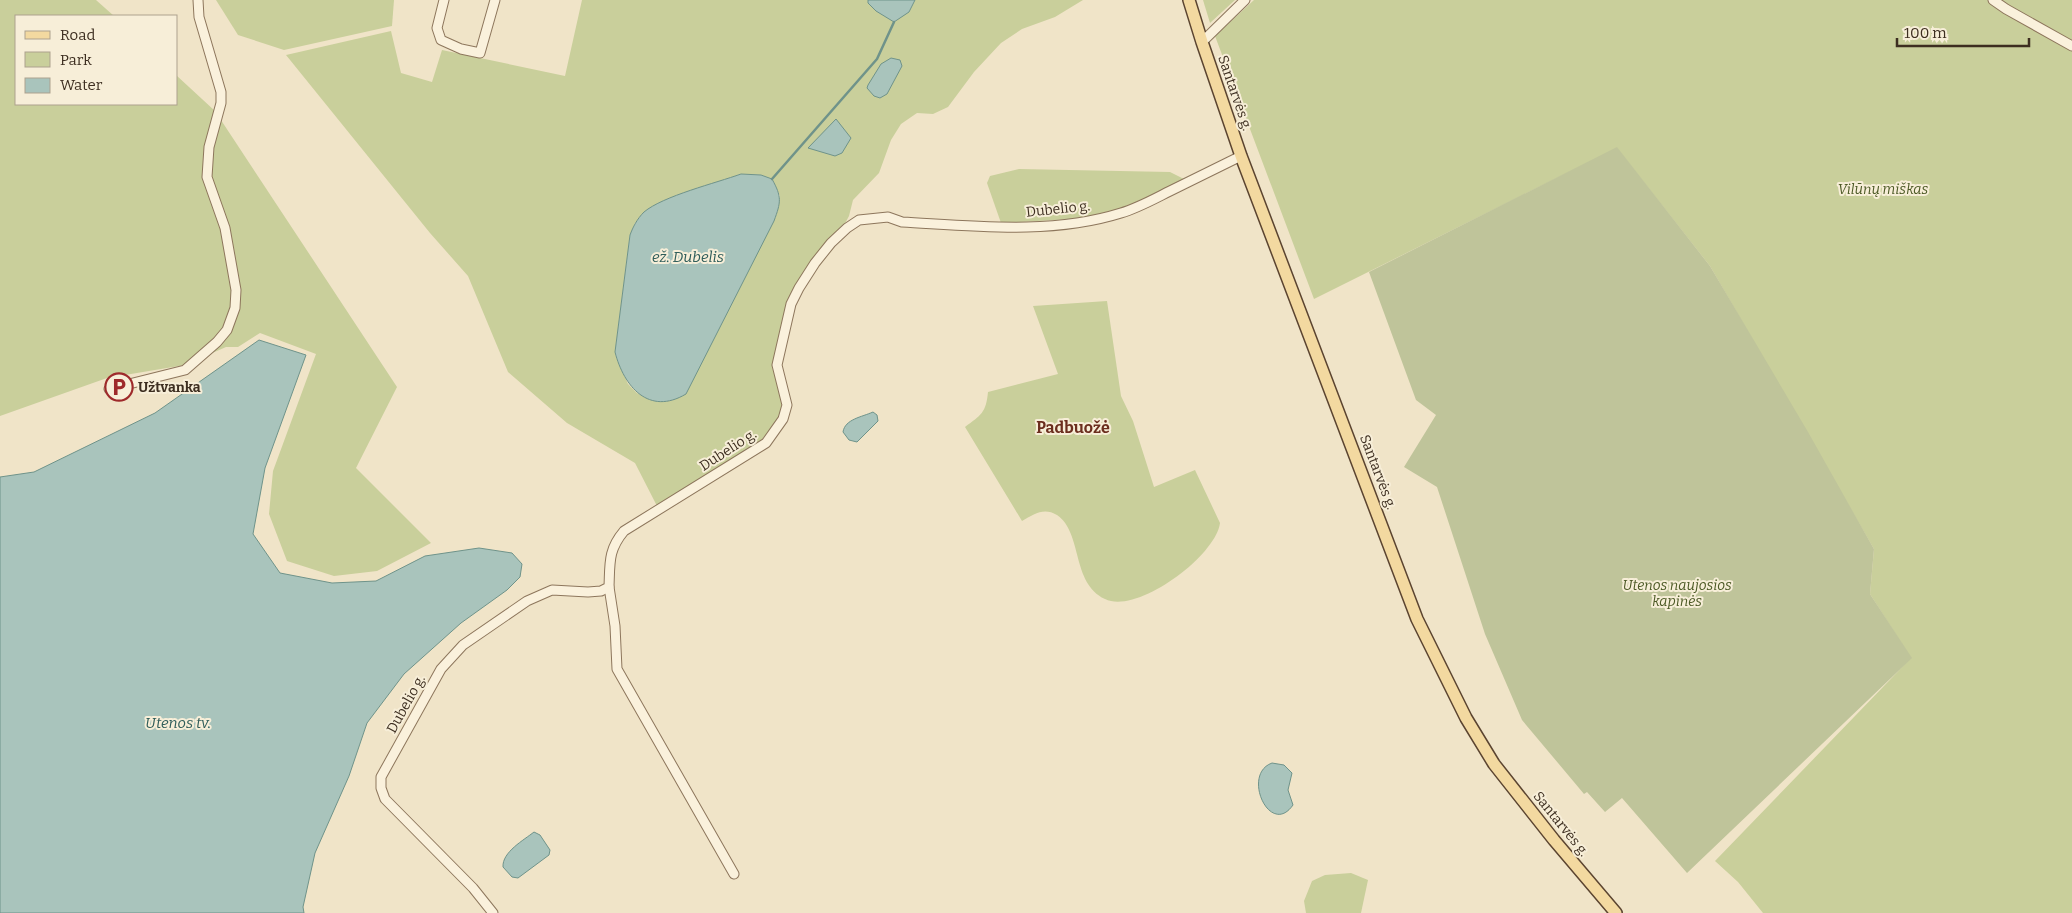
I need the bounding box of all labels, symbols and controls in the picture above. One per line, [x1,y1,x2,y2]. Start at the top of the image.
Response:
legend [15,15,178,105]
scale bar [1897,15,2030,47]
text: 100 m [1904,24,1947,42]
text: Road [60,26,95,44]
text: Park [60,51,92,69]
street label: Santarvės g. [1214,53,1256,133]
text: Water [60,76,103,94]
park label: Vilūnų miškas [1838,181,1929,198]
street label: Dubelio g. [1025,197,1091,221]
water label: ež. Dubelis [652,248,724,266]
parking icon: Užtvanka [104,372,134,402]
place label: Užtvanka [138,379,201,396]
district label: Padbuožė [1036,418,1110,437]
street label: Dubelio g. [696,425,760,475]
street label: Santarvės g. [1356,432,1400,512]
park label: Utenos naujosios kapinės [1622,577,1732,610]
street label: Dubelio g. [383,672,429,736]
water label: Utenos tv. [145,714,211,732]
street label: Santarvės g. [1530,788,1592,860]

